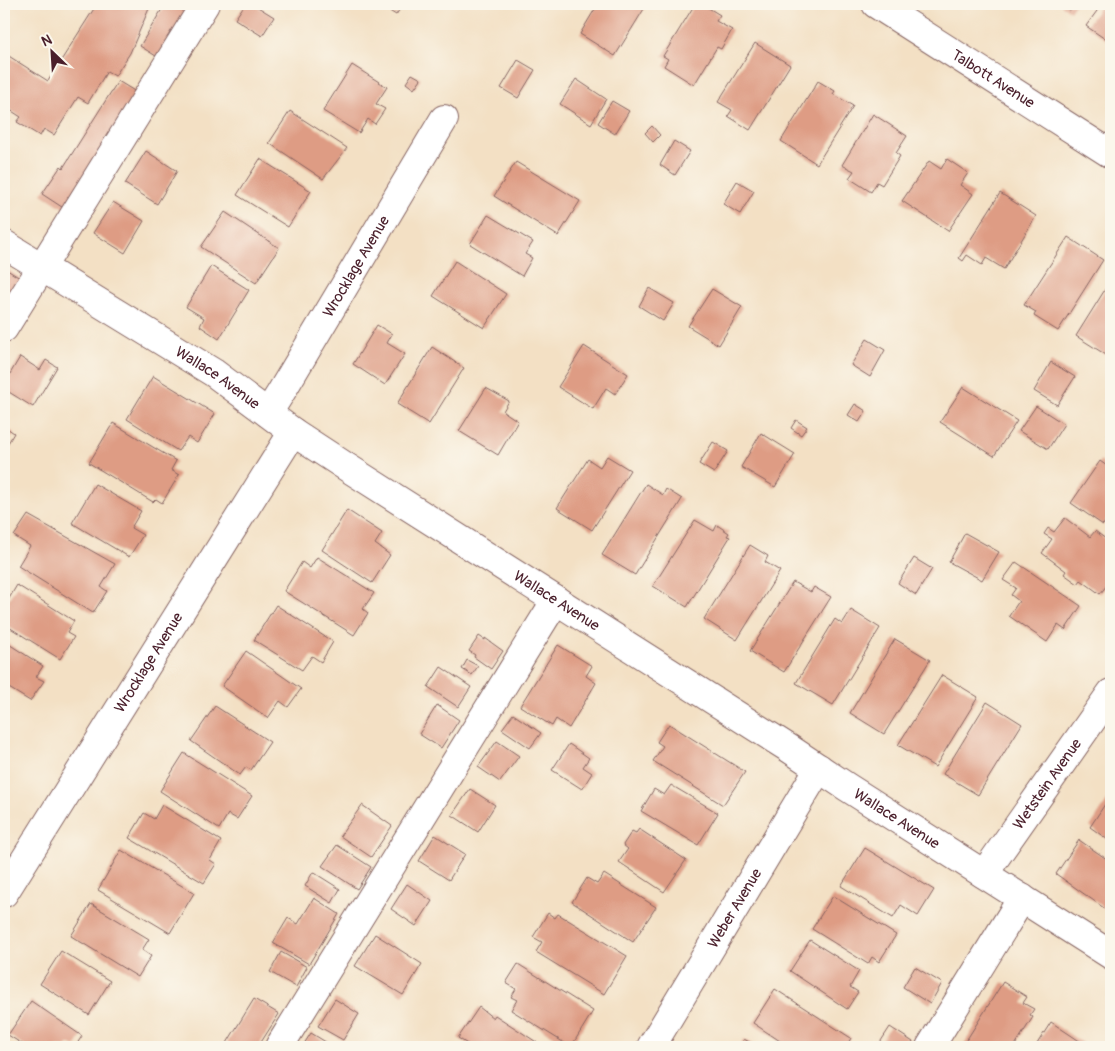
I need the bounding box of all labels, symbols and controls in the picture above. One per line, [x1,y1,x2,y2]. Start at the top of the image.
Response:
north arrow [28,28,78,78]
text: N [39,31,55,50]
street label: Talbott Avenue [948,46,1039,113]
street label: Wrocklage Avenue [319,212,394,321]
street label: Wallace Avenue [172,342,264,414]
street label: Wallace Avenue [510,567,603,636]
street label: Wrocklage Avenue [110,609,188,716]
street label: Wetstein Avenue [1009,735,1086,833]
street label: Wallace Avenue [850,785,944,854]
street label: Weber Avenue [704,865,767,952]

